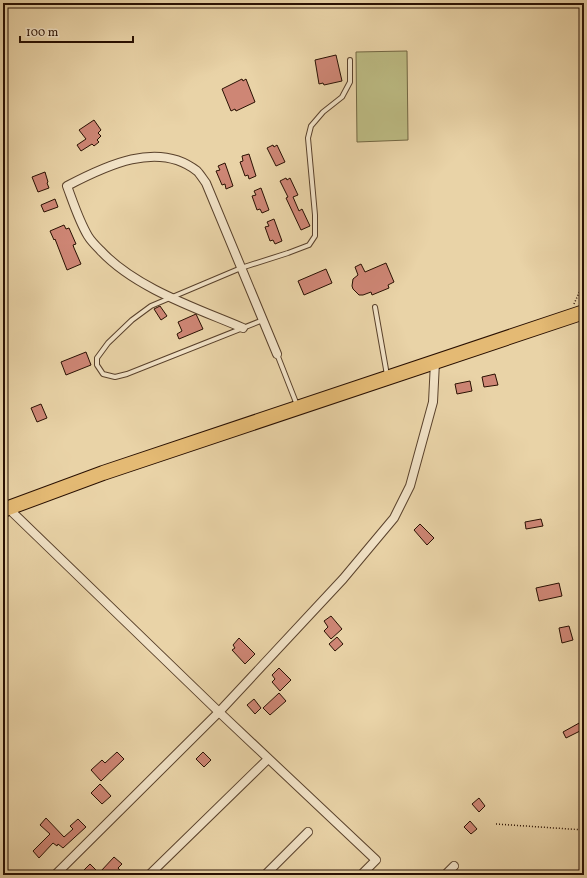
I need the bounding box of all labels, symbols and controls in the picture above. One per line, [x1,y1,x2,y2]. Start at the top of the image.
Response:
scale bar [20,18,133,44]
text: 100 m [26,25,59,41]

